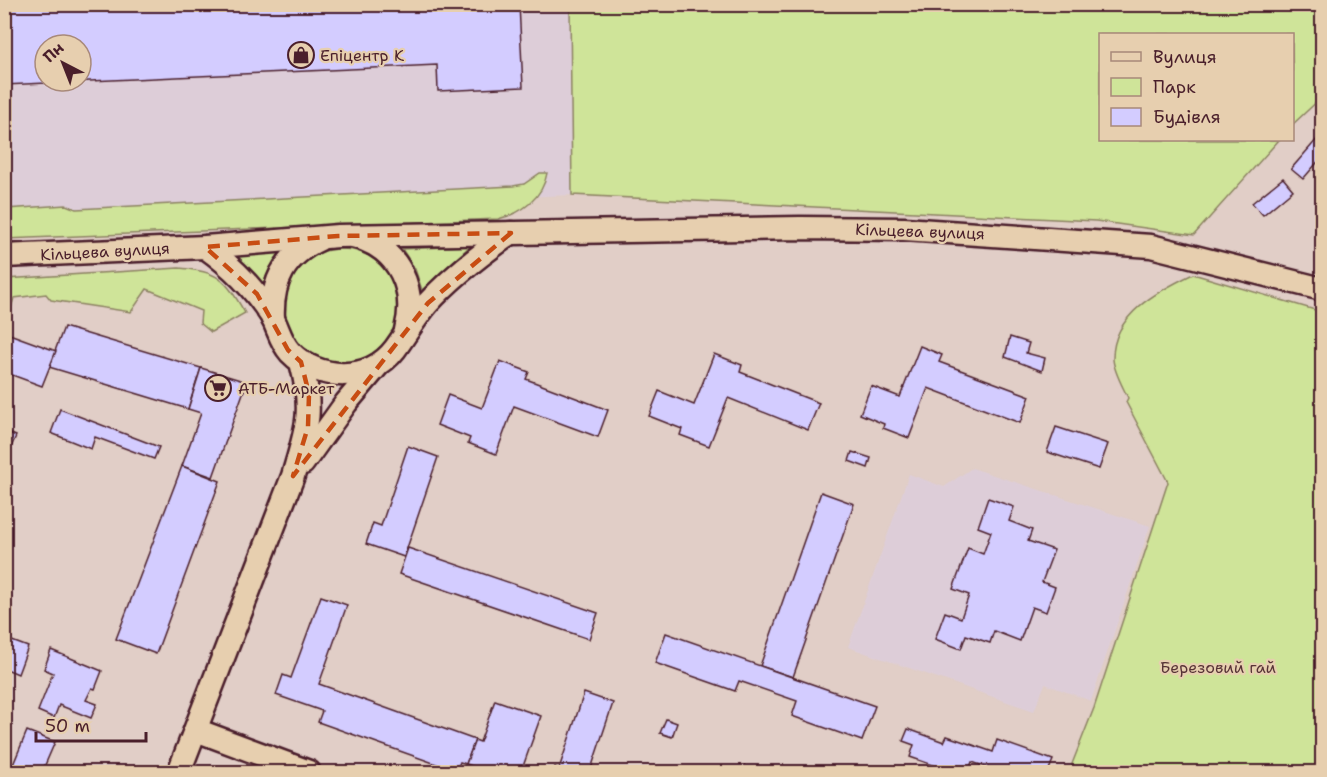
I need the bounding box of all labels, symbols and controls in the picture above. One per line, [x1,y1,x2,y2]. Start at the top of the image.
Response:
north arrow [33,33,93,93]
legend [1099,33,1294,141]
text: Пн [38,37,68,67]
shop icon: Епіцентр К [286,40,316,70]
place label: Епіцентр К [320,45,405,66]
text: Вулиця [1153,45,1217,69]
text: Парк [1153,75,1196,99]
text: Будівля [1153,105,1221,129]
street label: Кільцева вулиця [855,219,985,244]
street label: Кільцева вулиця [40,238,170,265]
supermarket icon: АТБ-Маркет [203,373,233,403]
place label: АТБ-Маркет [238,378,335,399]
park label: Березовий гай [1160,657,1276,678]
scale bar [36,705,146,743]
text: 50 m [45,714,90,738]

